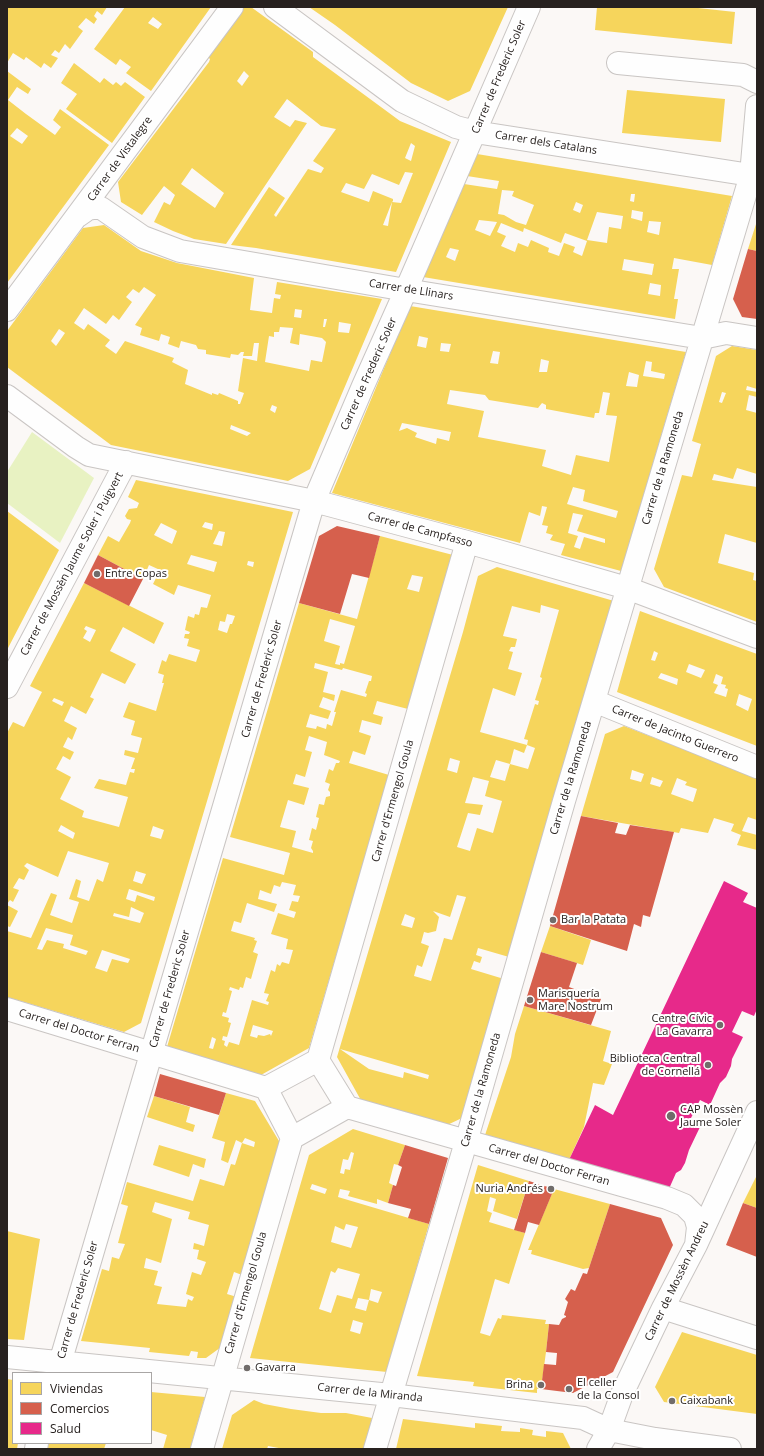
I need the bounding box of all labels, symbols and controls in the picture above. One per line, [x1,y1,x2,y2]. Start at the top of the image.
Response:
street label: Carrer de Frederic Soler [469,18,529,136]
street label: Carrer de Vistalegre [85,114,155,204]
street label: Carrer dels Catalans [494,128,598,158]
street label: Carrer de Llinars [368,277,454,303]
street label: Carrer de Frederic Soler [338,316,400,432]
street label: Carrer de la Ramoneda [639,409,687,527]
street label: Carrer de Mossèn Jaume Soler i Puigvert [18,470,126,658]
street label: Carrer de Campfasso [366,510,474,550]
place label: Entre Copas [105,567,167,581]
marker: Entre Copas [92,569,102,579]
street label: Carrer de Frederic Soler [239,619,285,739]
street label: Carrer de Jacinto Guerrero [610,702,740,766]
street label: Carrer de la Ramoneda [547,719,595,837]
street label: Carrer d'Ermengol Goula [369,738,417,864]
place label: Bar la Patata [561,913,626,927]
marker: Bar la Patata [548,915,558,925]
street label: Carrer de Frederic Soler [147,929,193,1049]
place label: Marisquería Mare Nostrum [538,987,613,1013]
marker: Marisquería Mare Nostrum [525,995,535,1005]
street label: Carrer del Doctor Ferran [17,1006,141,1056]
place label: Centre Cívic La Gavarra [651,1012,712,1038]
marker: Centre Cívic La Gavarra [715,1020,725,1030]
street label: Carrer de la Ramoneda [458,1031,504,1149]
place label: Biblioteca Central de Cornellá [610,1052,700,1078]
marker: Biblioteca Central de Cornellá [703,1060,713,1070]
place label: CAP Mossèn Jaume Soler [680,1103,743,1129]
marker: CAP Mossèn Jaume Soler [665,1110,677,1122]
street label: Carrer del Doctor Ferran [487,1141,611,1189]
place label: Nuria Andrés [475,1182,543,1196]
marker: Nuria Andrés [546,1184,556,1194]
street label: Carrer de Mossèn Andreu [642,1219,712,1343]
street label: Carrer d'Ermengol Goula [222,1230,270,1356]
street label: Carrer de Frederic Soler [55,1240,101,1360]
place label: Gavarra [255,1361,296,1375]
marker: Gavarra [242,1363,252,1373]
legend [12,1372,152,1444]
place label: El celler de la Consol [577,1376,639,1402]
place label: Brina [506,1378,533,1392]
text: Viviendas [50,1380,103,1397]
marker: Brina [536,1380,546,1390]
street label: Carrer de la Miranda [317,1381,423,1405]
marker: El celler de la Consol [564,1384,574,1394]
place label: Caixabank [680,1394,733,1408]
marker: Caixabank [667,1396,677,1406]
text: Comercios [50,1400,109,1417]
text: Salud [50,1420,81,1437]

